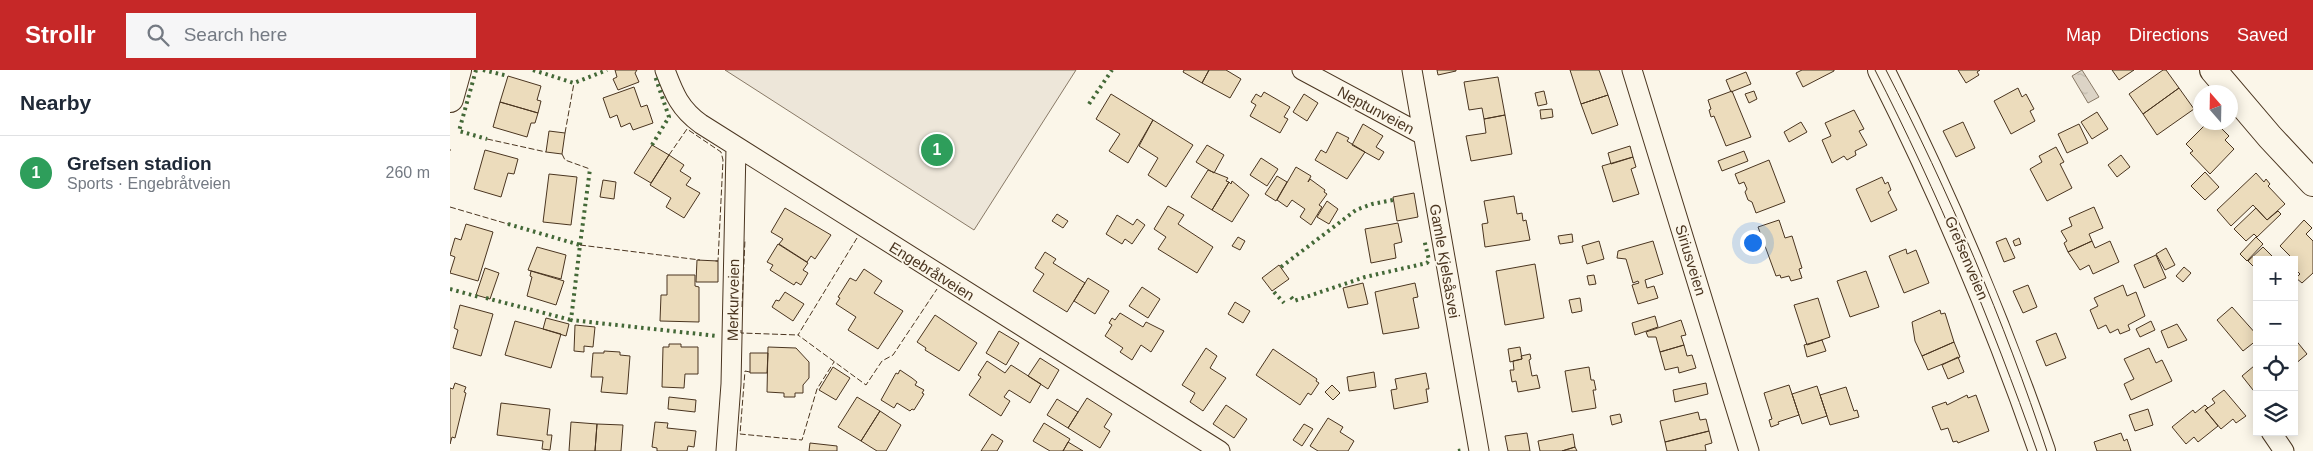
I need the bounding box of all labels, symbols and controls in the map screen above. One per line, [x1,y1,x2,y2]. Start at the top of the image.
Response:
search box [126,13,476,58]
text: Strollr [25,21,96,48]
icon: search [144,21,172,49]
text: Search here [184,24,287,45]
text: Map [2066,25,2101,45]
text: Directions [2129,25,2209,45]
text: Saved [2237,25,2288,45]
street label: Neptunveien [1335,83,1417,137]
north arrow [2193,85,2238,130]
text: Nearby [20,91,91,114]
pin: 1 [921,131,953,169]
text: Grefsen stadion [67,153,212,174]
text: 1 [32,164,40,181]
text: 260 m [386,164,430,181]
text: Sports · Engebråtveien [67,175,231,192]
street label: Gamle Kjelsåsvei [1427,202,1463,320]
street label: Grefsenveien [1942,214,1992,302]
street label: Siriusveien [1672,222,1710,298]
your location [1740,230,1766,256]
street label: Engebråtveien [886,238,978,304]
map controls [2253,256,2298,436]
button: + [2253,256,2298,301]
street label: Merkurveien [724,259,742,341]
button: − [2253,301,2298,346]
button: locate [2253,346,2298,391]
button: layers [2253,391,2298,436]

